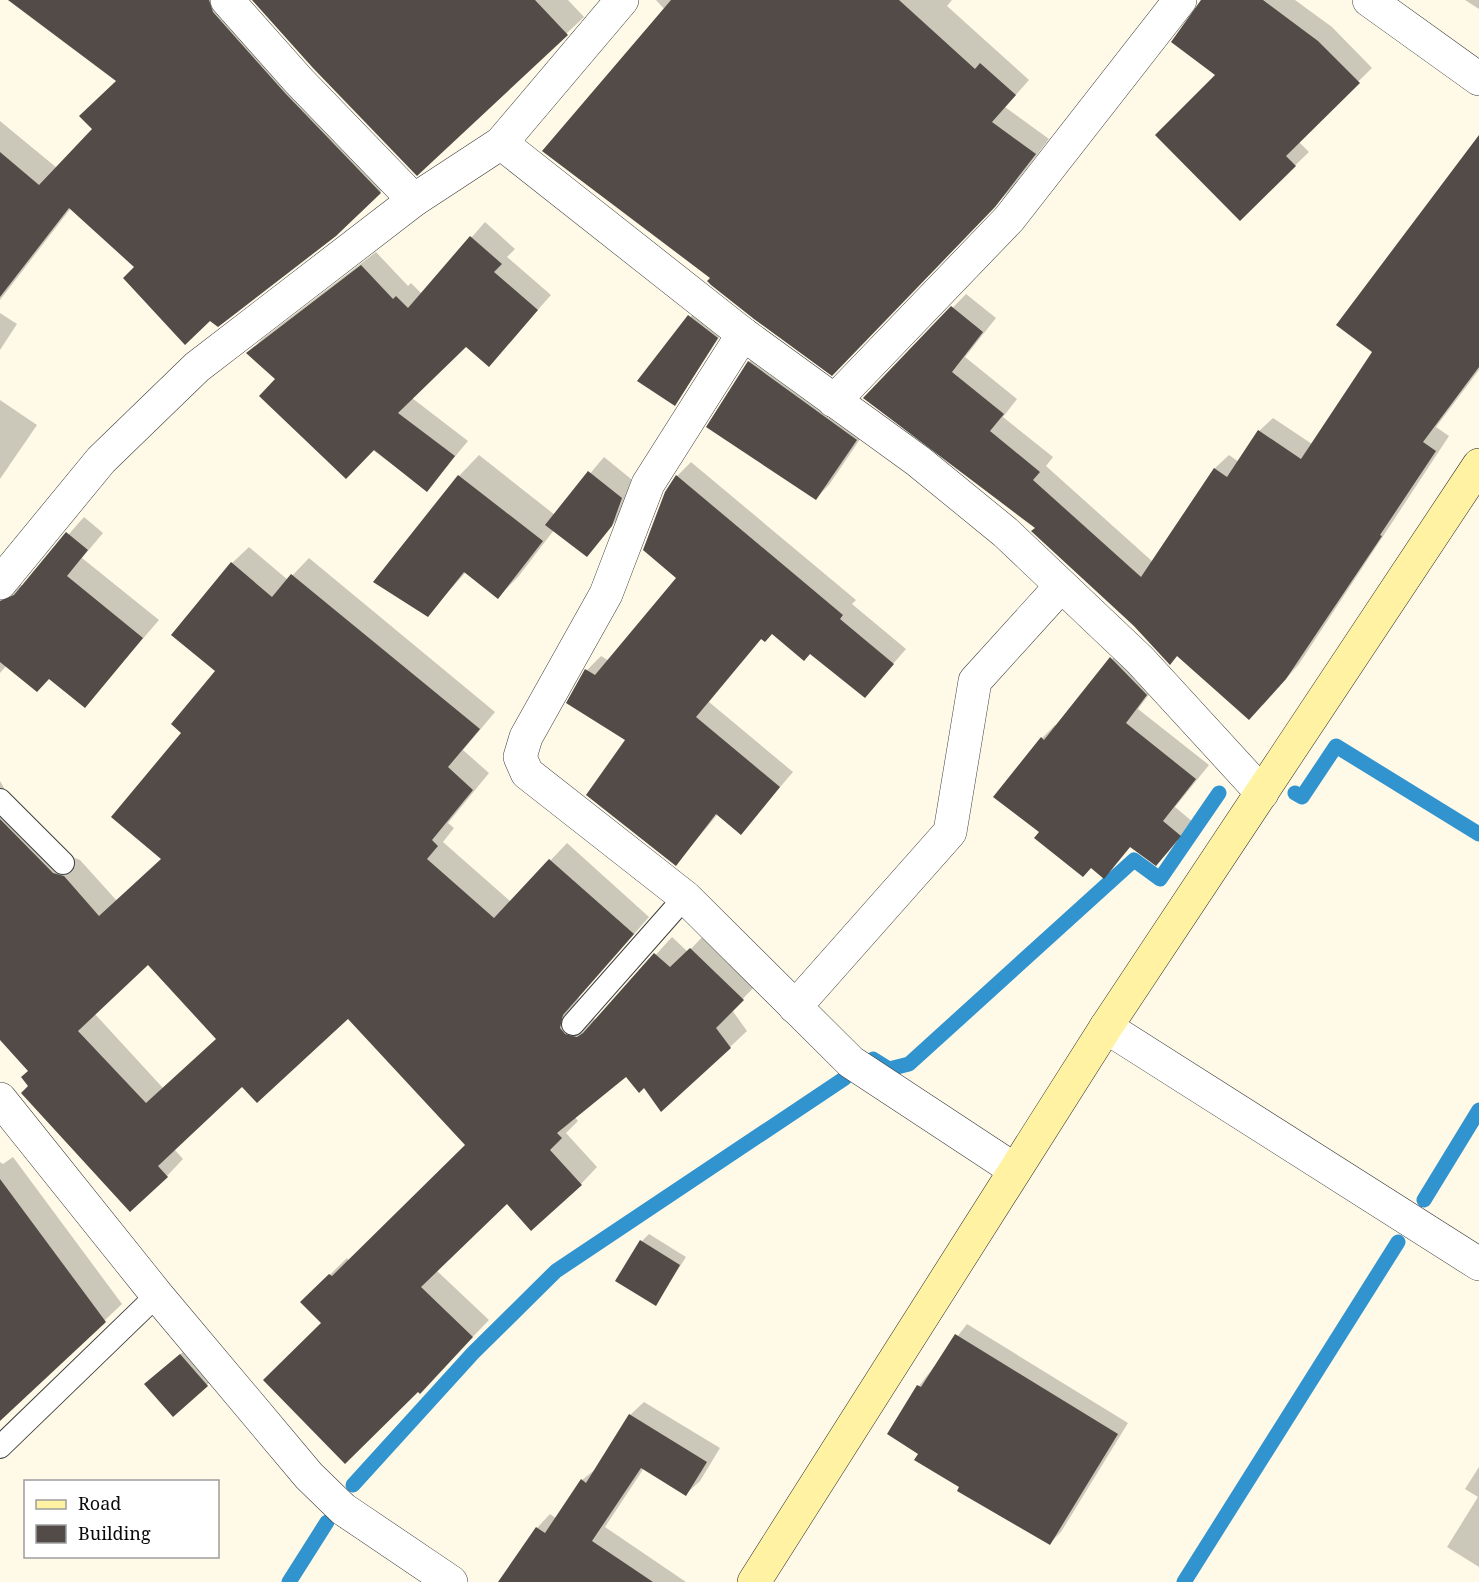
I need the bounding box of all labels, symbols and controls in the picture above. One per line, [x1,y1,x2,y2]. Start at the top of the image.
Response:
legend [24,1480,219,1558]
text: Road [78,1491,121,1515]
text: Building [78,1521,151,1545]

